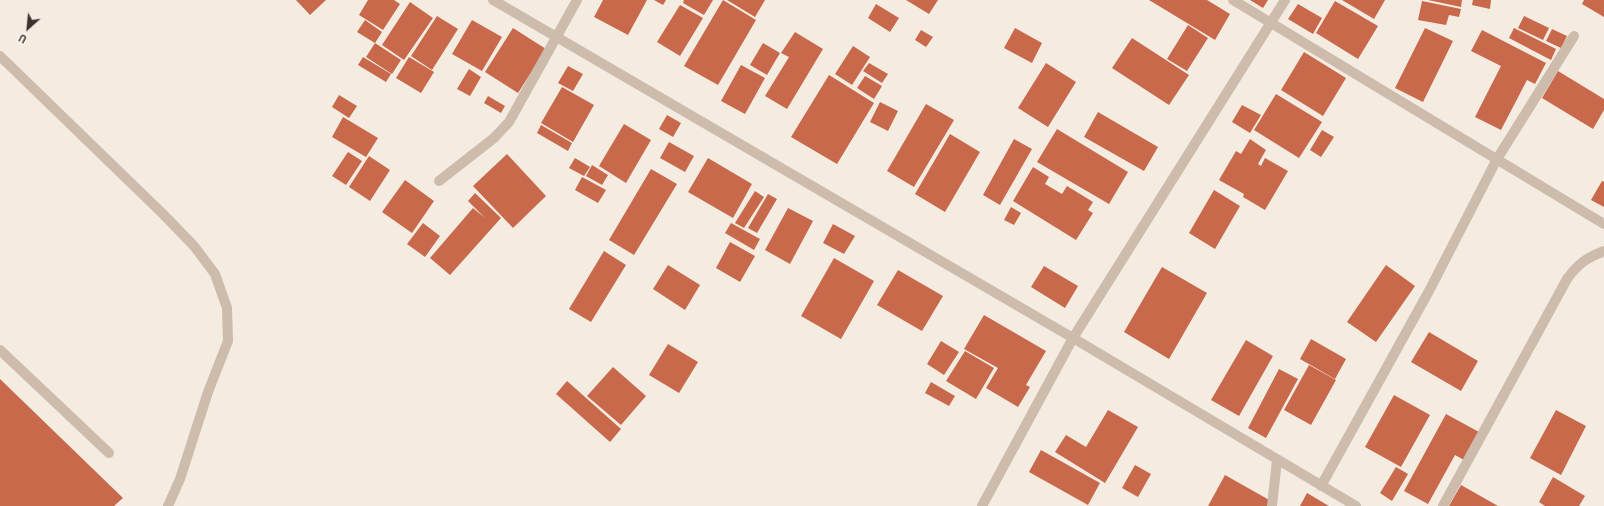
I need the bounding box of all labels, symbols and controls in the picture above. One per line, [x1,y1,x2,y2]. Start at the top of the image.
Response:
north arrow [8,8,48,48]
text: U [16,31,29,46]

